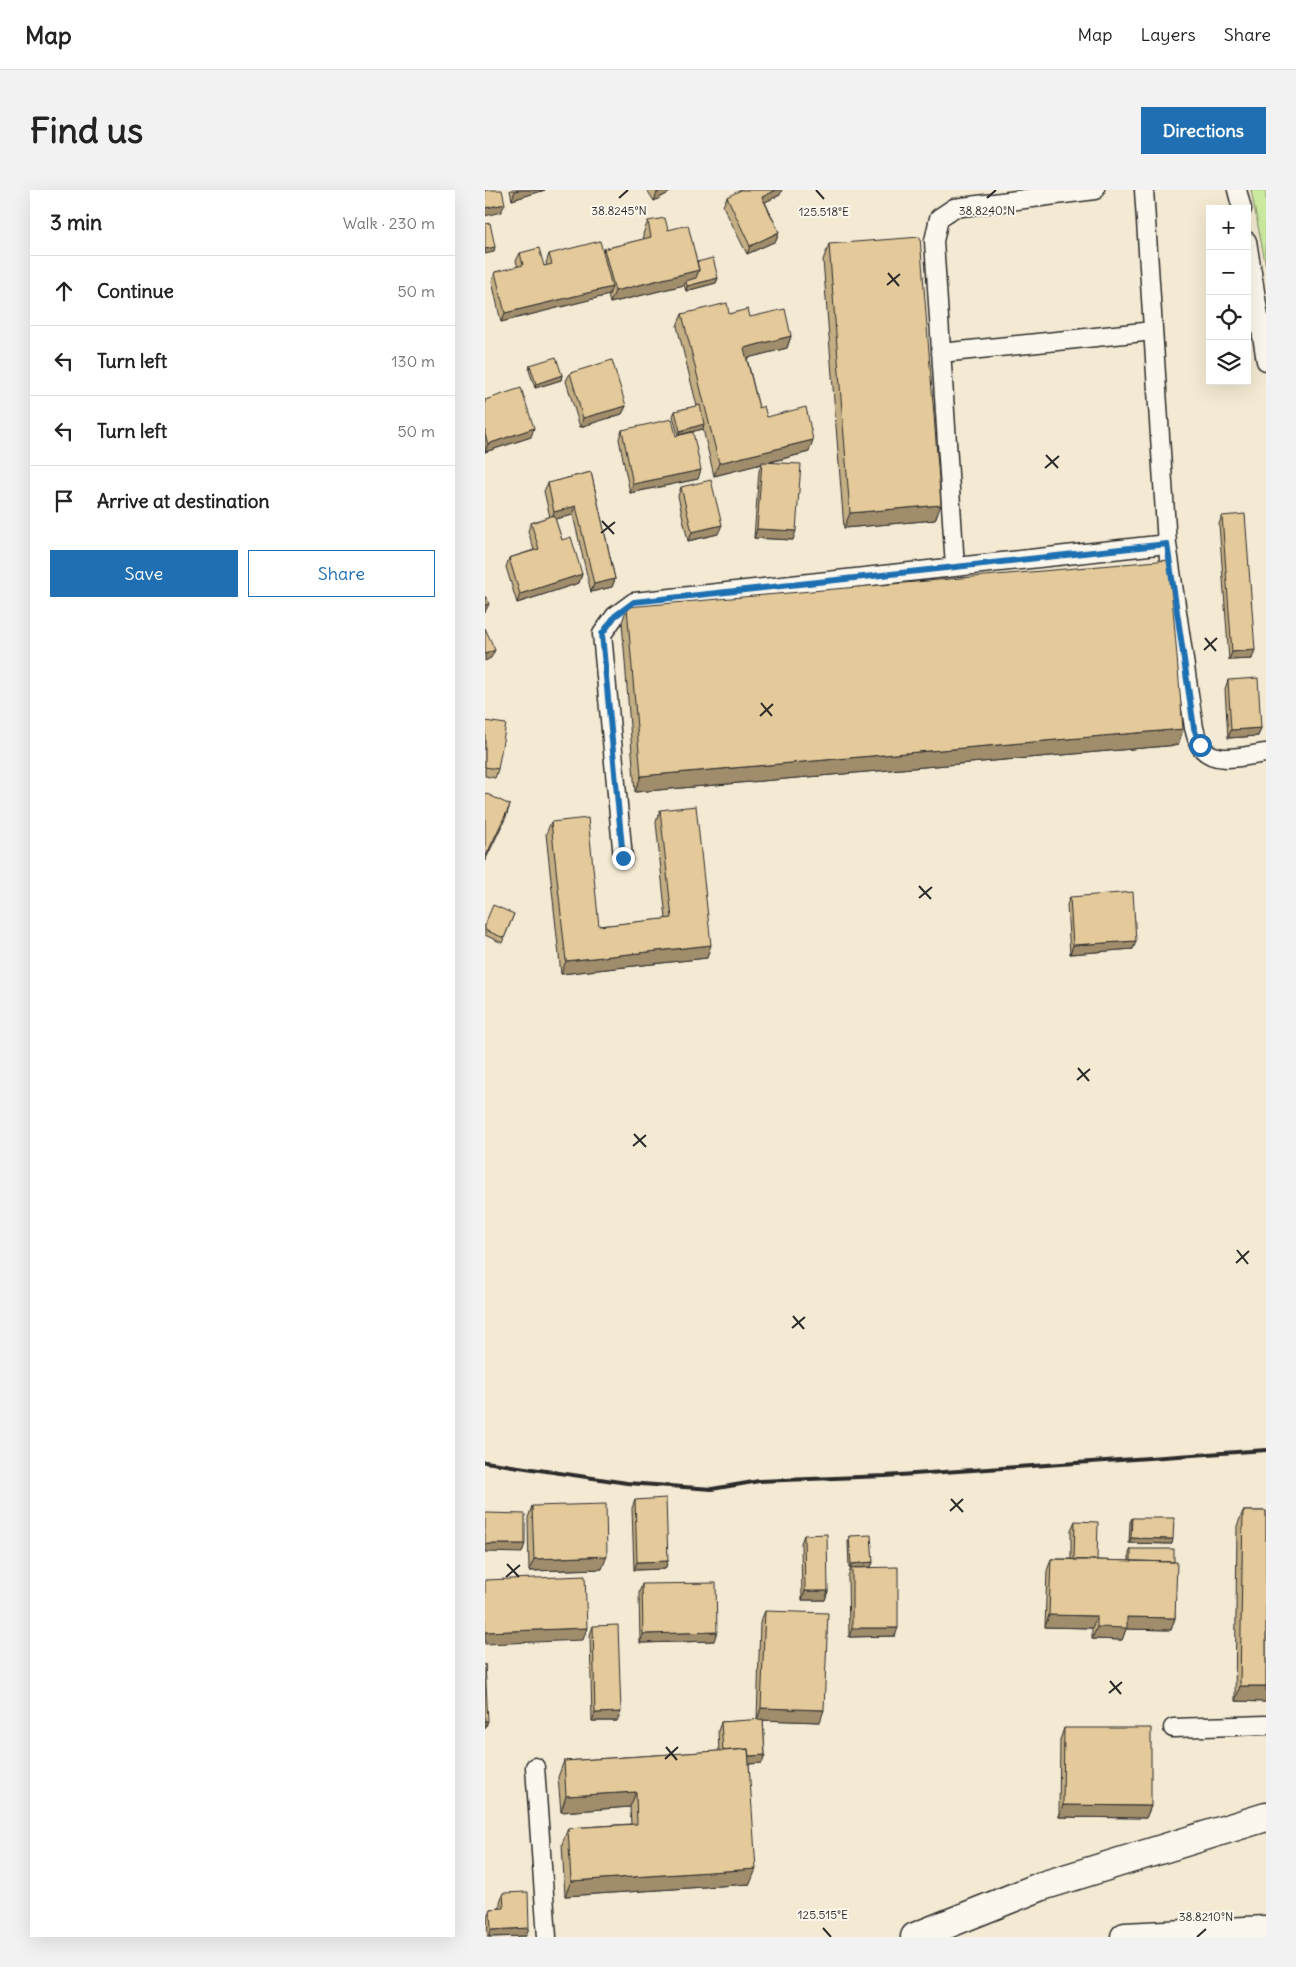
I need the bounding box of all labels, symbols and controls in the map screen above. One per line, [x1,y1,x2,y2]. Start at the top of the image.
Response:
text: Map [25,20,72,50]
text: Map [1077,23,1112,46]
text: Layers [1140,23,1196,46]
text: Share [1224,23,1271,46]
button: Directions [1141,107,1266,154]
text: Find us [30,108,143,152]
text: 38.8245°N [591,203,647,218]
text: 38.8240°N [959,203,1015,218]
text: 125.518°E [799,204,849,219]
map controls [1206,205,1251,385]
button: + [1206,205,1251,250]
text: 3 min [50,209,102,236]
text: Walk · 230 m [343,213,435,233]
button: − [1206,250,1251,295]
icon: ahead [50,277,78,305]
text: Continue [97,279,174,303]
text: 50 m [397,281,435,301]
button: locate [1206,295,1251,340]
button: layers [1206,340,1251,385]
icon: left [50,347,78,375]
text: Turn left [97,349,167,373]
text: 130 m [391,351,435,371]
icon: left [50,417,78,445]
text: Turn left [97,419,167,443]
text: 50 m [397,421,435,441]
icon: arrive [50,487,78,515]
text: Arrive at destination [97,489,270,513]
button: Save [50,550,238,597]
button: Share [248,550,435,597]
route start [1189,734,1212,757]
route end [612,847,635,870]
text: 125.515°E [798,1907,848,1922]
text: 38.8210°N [1179,1909,1233,1924]

